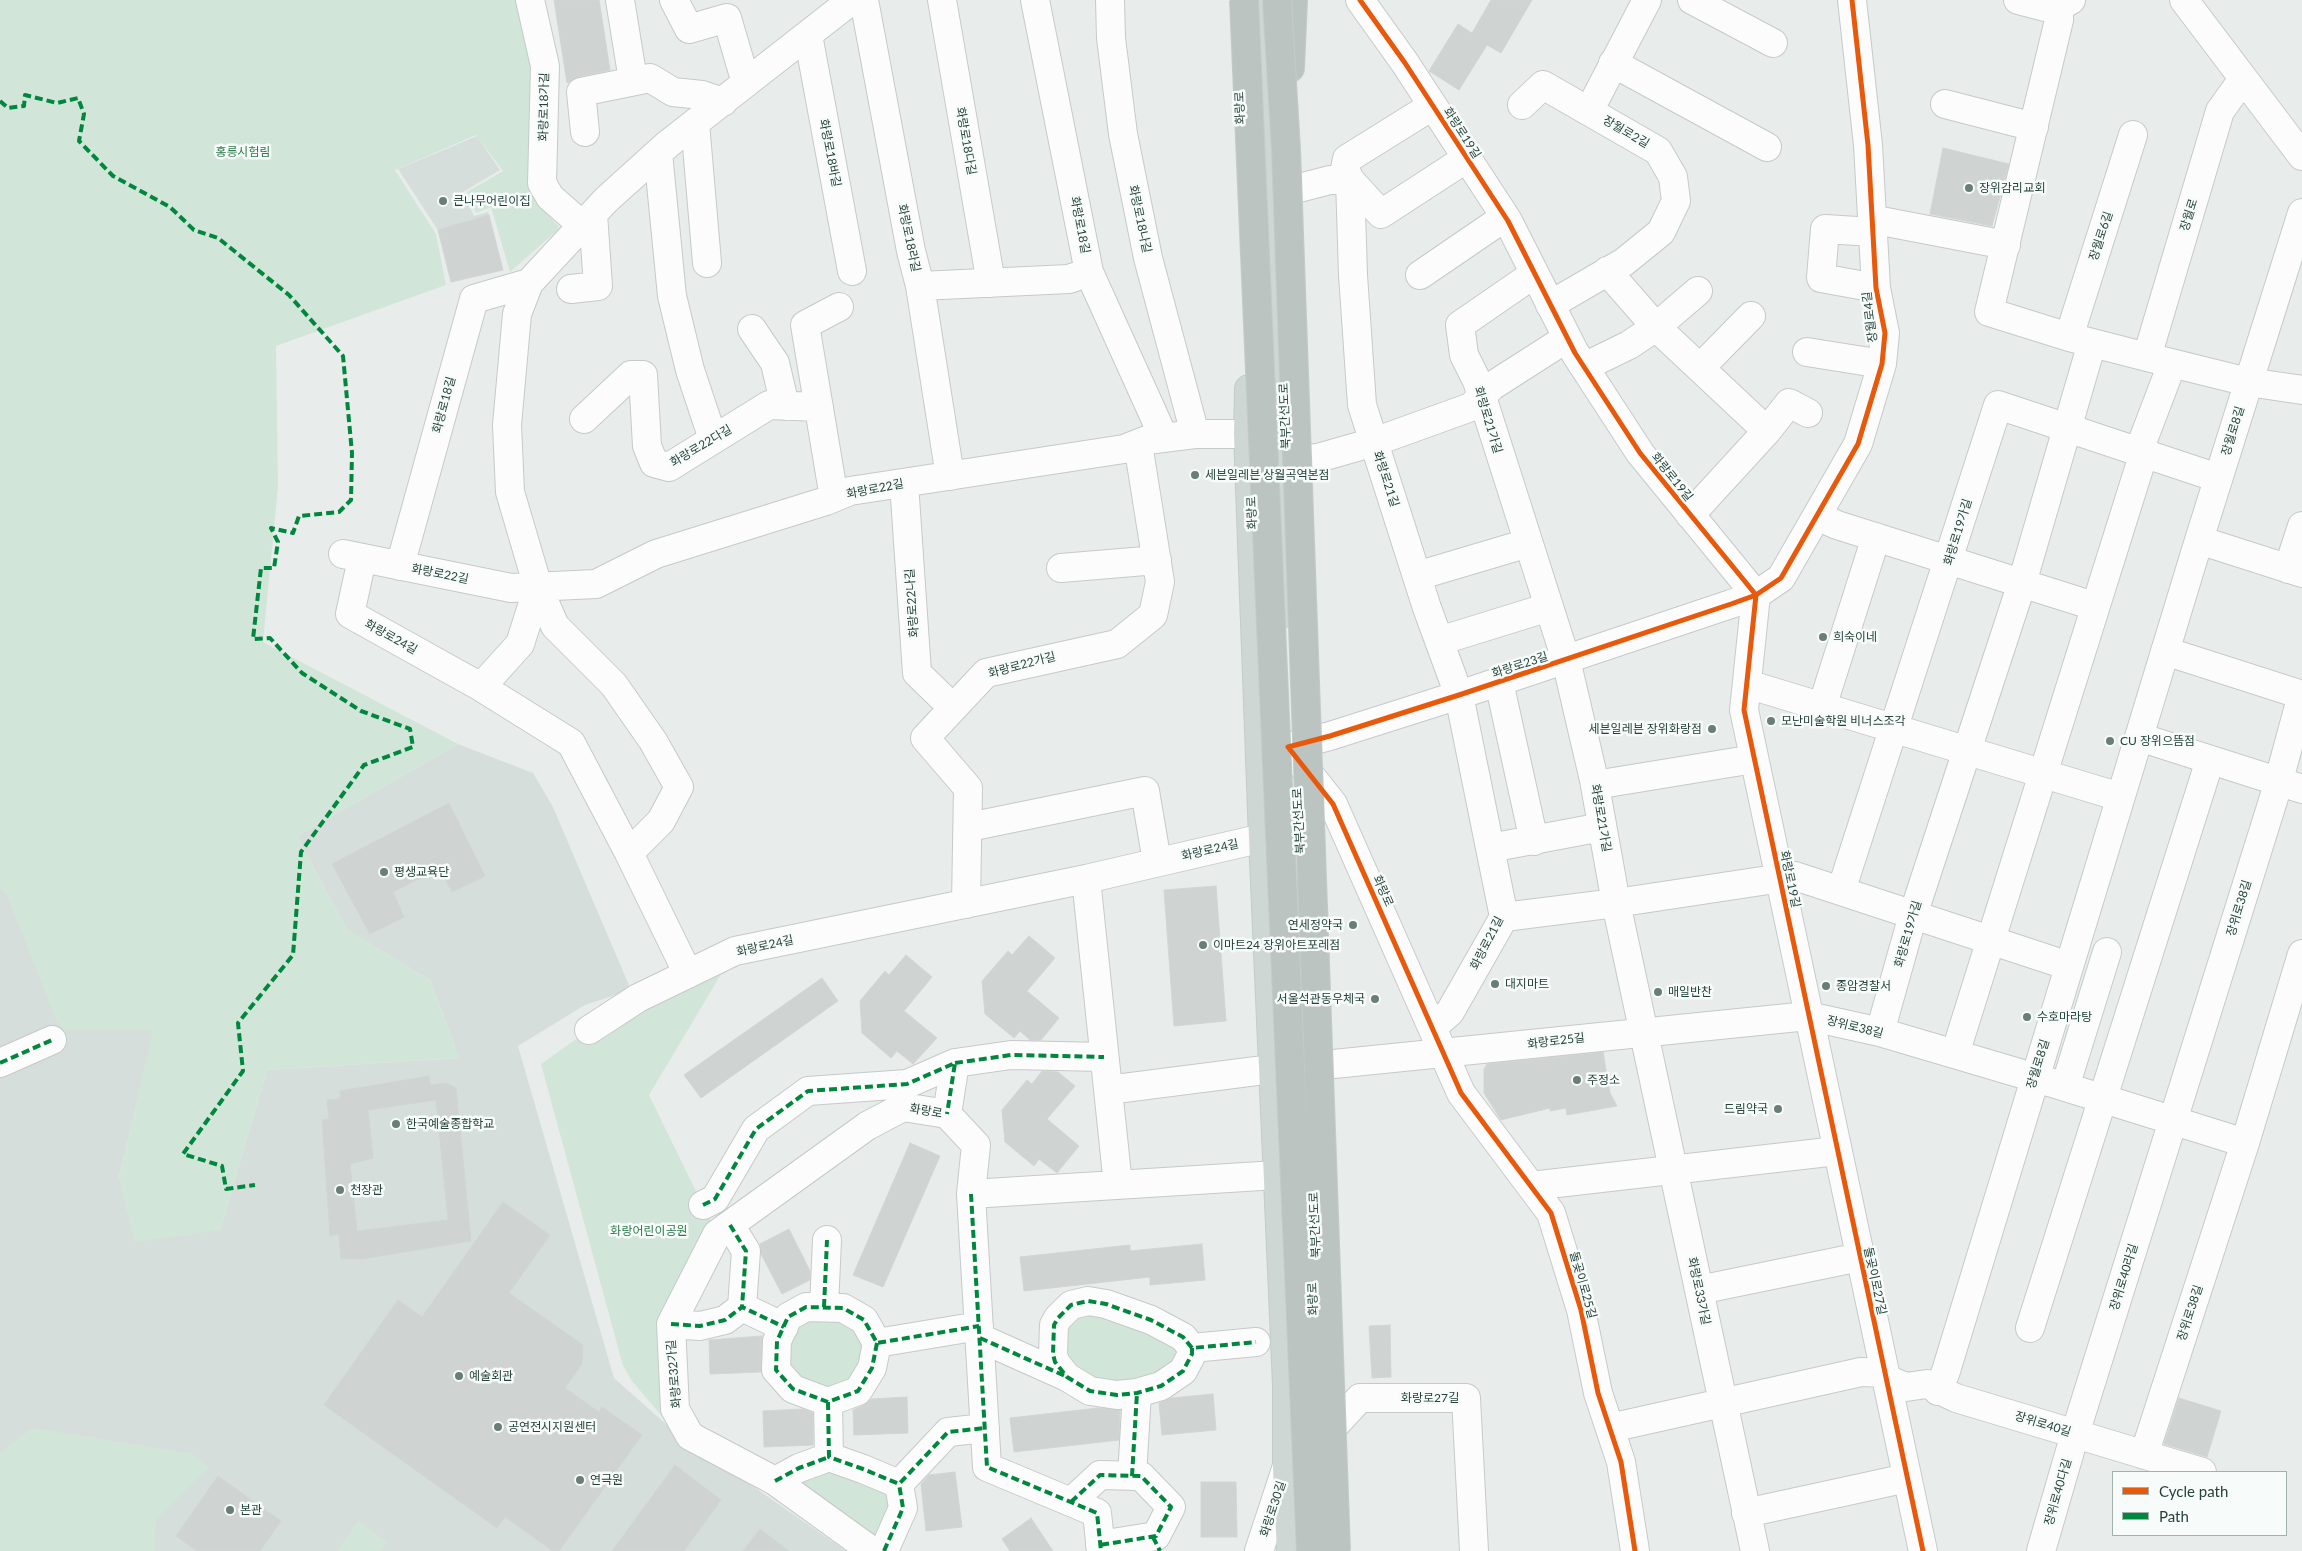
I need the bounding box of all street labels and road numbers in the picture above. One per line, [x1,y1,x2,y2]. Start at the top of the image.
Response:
street label: 화랑로18가길 [536,72,552,142]
street label: 화랑로 [1232,91,1248,125]
street label: 화랑로19길 [1440,105,1484,161]
street label: 화랑로18다길 [953,106,979,176]
street label: 장월로2길 [1600,113,1652,151]
street label: 화랑로18바길 [816,118,844,188]
street label: 화랑로18나길 [1126,184,1154,254]
street label: 화랑로18길 [1067,195,1093,255]
street label: 장월로 [2177,197,2201,233]
street label: 화랑로18라길 [895,203,923,273]
street label: 장월로6길 [2086,209,2116,263]
street label: 장월로4길 [1860,291,1880,343]
street label: 화랑로18길 [430,375,458,435]
street label: 북부간선도로 [1277,383,1293,449]
street label: 화랑로21가길 [1471,385,1505,455]
street label: 장월로8길 [2219,404,2247,458]
street label: 화랑로22다길 [668,422,734,470]
street label: 화랑로21길 [1370,449,1402,509]
street label: 화랑로19길 [1648,450,1696,504]
street label: 화랑로22길 [845,476,905,502]
street label: 화랑로 [1244,496,1260,530]
street label: 화랑로19가길 [1941,497,1975,567]
street label: 화랑로22길 [410,561,470,587]
street label: 화랑로22나길 [902,568,922,638]
street label: 화랑로24길 [362,617,420,657]
street label: 화랑로22가길 [987,649,1057,681]
street label: 화랑로23길 [1490,649,1550,681]
street label: 화랑로21가길 [1588,783,1614,853]
street label: 북부간선도로 [1290,788,1308,854]
street label: 화랑로24길 [1180,836,1240,864]
street label: 화랑로19길 [1777,849,1803,909]
street label: 화랑로 [1370,873,1396,909]
street label: 장위로38길 [2224,878,2254,938]
street label: 화랑로19가길 [1892,899,1924,969]
street label: 화랑로21길 [1467,914,1507,972]
street label: 화랑로24길 [735,932,795,960]
street label: 장위로38길 [1825,1013,1885,1041]
street label: 화랑로25길 [1526,1030,1586,1052]
street label: 장월로8길 [2024,1037,2052,1091]
street label: 화랑로 [908,1101,944,1121]
street label: 북부간선도로 [1307,1192,1323,1258]
street label: 장위로40라길 [2107,1242,2141,1312]
street label: 돌곶이로27길 [1861,1246,1889,1316]
street label: 돌곶이로25길 [1567,1250,1599,1320]
street label: 화랑로33가길 [1685,1256,1713,1326]
street label: 화랑로 [1305,1282,1321,1316]
street label: 장위로38길 [2174,1283,2206,1343]
street label: 화랑로32가길 [664,1339,684,1409]
street label: 화랑로27길 [1401,1391,1459,1405]
street label: 장위로40길 [2013,1409,2073,1439]
street label: 장위로40다길 [2042,1457,2074,1527]
street label: 화랑로30길 [1257,1479,1289,1539]

